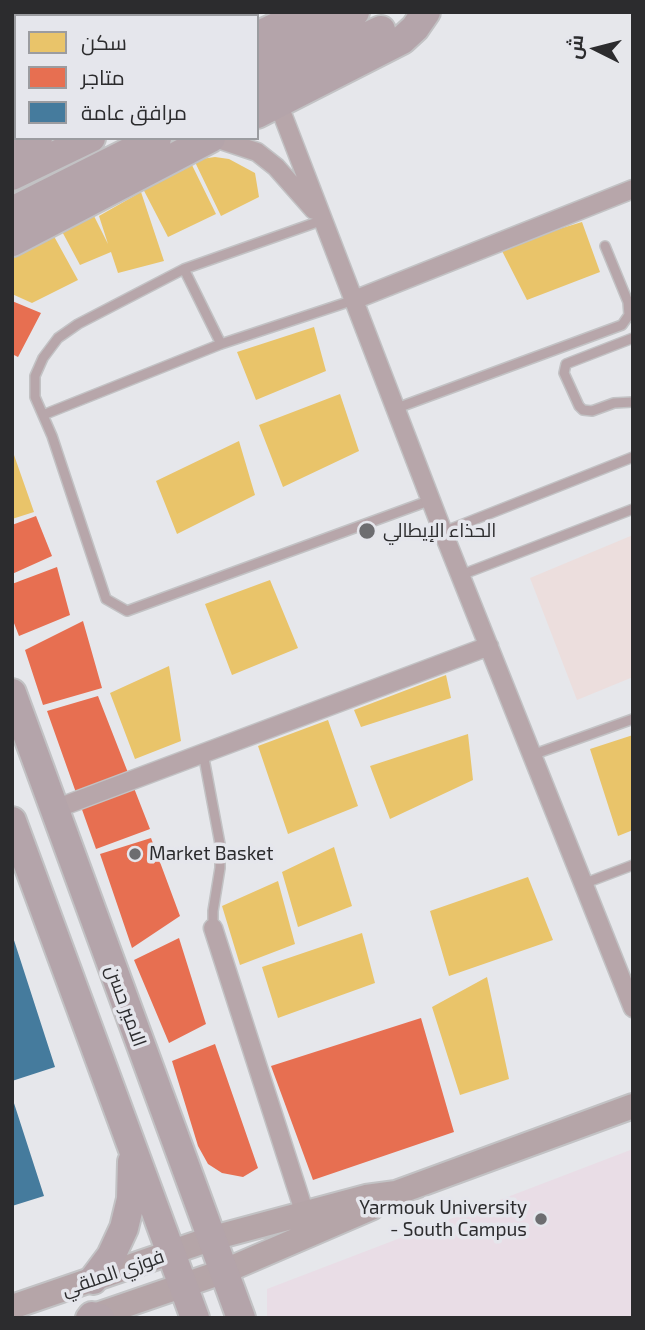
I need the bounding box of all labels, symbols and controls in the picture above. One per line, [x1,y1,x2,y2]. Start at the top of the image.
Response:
legend [14,14,259,140]
north arrow [561,14,631,84]
text: سكن [81,29,127,54]
text: ش [562,33,587,60]
text: متاجر [81,64,125,89]
text: مرافق عامة [81,99,187,124]
place label: الحذاء الإيطالي [383,520,496,542]
marker: الحذاء الإيطالي [357,521,377,541]
place label: Market Basket [149,843,273,865]
marker: Market Basket [127,846,143,862]
street label: الامير حسن [101,962,151,1050]
place label: Yarmouk University - South Campus [359,1197,527,1241]
marker: Yarmouk University - South Campus [533,1211,549,1227]
street label: فوزي الملقي [59,1245,167,1301]

